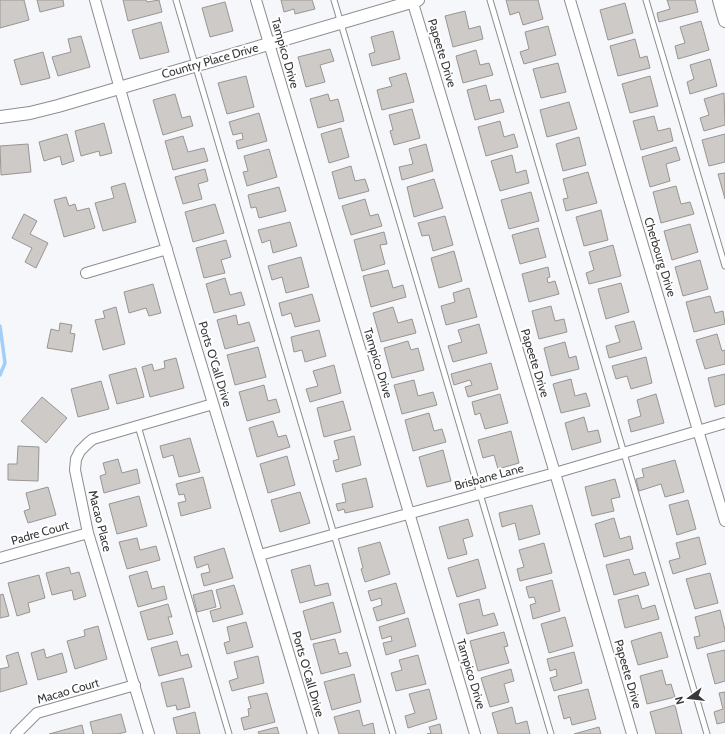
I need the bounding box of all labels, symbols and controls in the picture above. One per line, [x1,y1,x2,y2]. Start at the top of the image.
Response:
street label: Tampico Drive [268,16,303,90]
street label: Papeete Drive [425,17,460,89]
street label: Country Place Drive [160,40,260,81]
street label: Cherbourg Drive [641,215,680,299]
street label: Ports O'Call Drive [195,319,236,408]
street label: Tampico Drive [361,326,396,400]
street label: Papeete Drive [518,327,553,399]
street label: Brisbane Lane [453,460,525,493]
street label: Macao Place [86,489,115,553]
street label: Padre Court [9,517,71,548]
street label: Ports O'Call Drive [289,629,328,718]
street label: Tampico Drive [454,637,489,711]
street label: Papeete Drive [611,638,646,710]
street label: Macao Court [35,675,101,707]
north arrow [669,678,709,718]
text: N [672,695,687,706]

